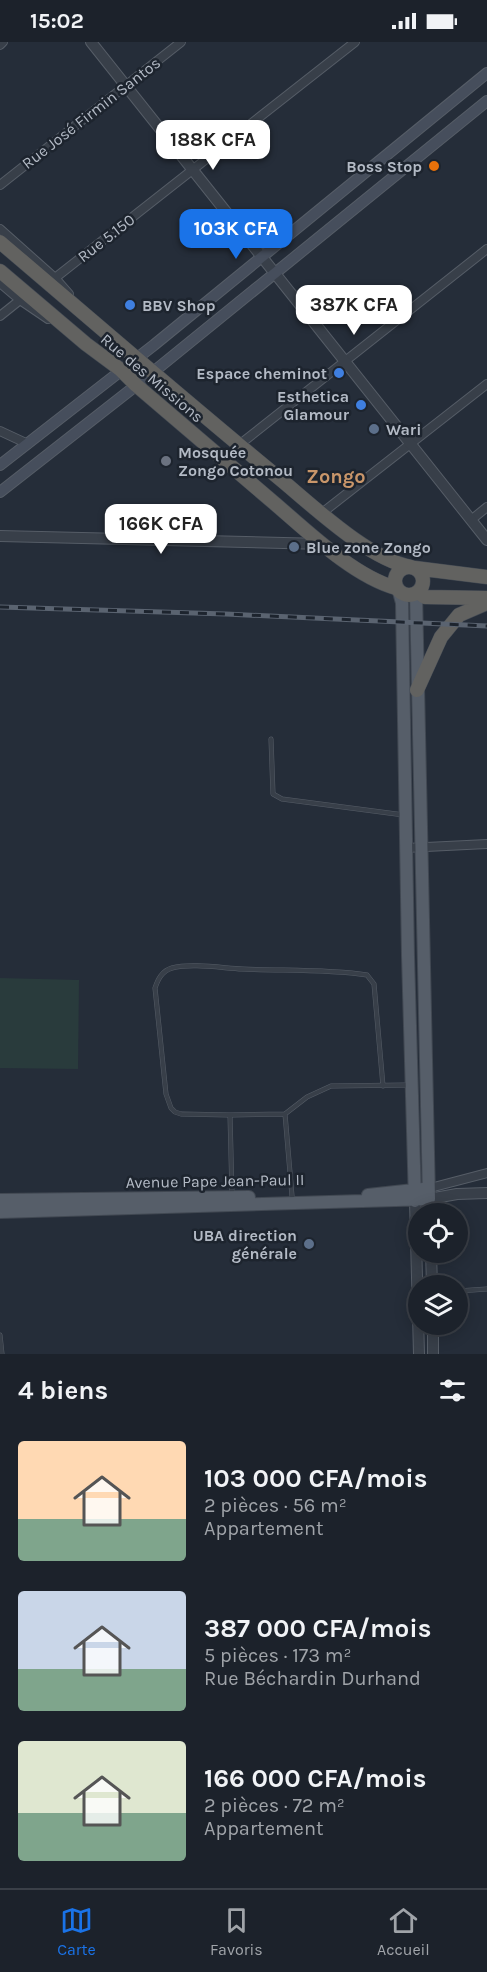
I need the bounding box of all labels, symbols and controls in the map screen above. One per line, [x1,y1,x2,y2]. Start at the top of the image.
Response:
text: 15:02 [30,8,84,34]
street label: Rue José Firmin Santos [18,53,164,173]
pin: 188K CFA [151,120,275,171]
text: 188K CFA [170,128,256,151]
place label: Boss Stop [346,157,422,176]
marker: Boss Stop [427,159,441,173]
pin: 103K CFA [174,209,298,260]
street label: Rue 5.150 [74,210,138,266]
text: 103K CFA [193,217,279,240]
pin: 387K CFA [292,285,416,336]
text: 387K CFA [310,293,398,316]
place label: BBV Shop [142,296,216,315]
marker: BBV Shop [123,298,137,312]
street label: Rue des Missions [97,330,207,426]
place label: Espace cheminot [196,364,327,383]
marker: Espace cheminot [332,366,346,380]
place label: Esthetica Glamour [277,387,350,424]
marker: Esthetica Glamour [354,398,368,412]
place label: Wari [386,420,421,439]
marker: Wari [367,422,381,436]
place label: Mosquée Zongo Cotonou [178,443,293,480]
marker: Mosquée Zongo Cotonou [159,454,173,468]
district label: Zongo [306,465,366,488]
pin: 166K CFA [99,504,223,555]
text: 166K CFA [119,512,203,535]
place label: Blue zone Zongo [306,538,431,557]
marker: Blue zone Zongo [287,540,301,554]
street label: Avenue Pape Jean-Paul II [125,1170,305,1192]
map controls [408,1203,468,1335]
button: locate [408,1203,468,1263]
place label: UBA direction générale [193,1226,297,1263]
marker: UBA direction générale [302,1237,316,1251]
button: layers [408,1275,468,1335]
icon: filters [436,1374,469,1407]
text: 4 biens [18,1375,108,1406]
text: 103 000 CFA/mois [204,1463,428,1494]
icon: home [66,1465,138,1537]
text: 2 pièces · 56 m² [204,1494,347,1517]
text: Appartement [204,1517,323,1540]
text: 387 000 CFA/mois [204,1613,432,1644]
icon: home [66,1615,138,1687]
text: 5 pièces · 173 m² [204,1644,351,1667]
text: Rue Béchardin Durhand [204,1667,421,1690]
text: 166 000 CFA/mois [204,1763,426,1794]
icon: home [66,1765,138,1837]
text: 2 pièces · 72 m² [204,1794,345,1817]
text: Appartement [204,1817,323,1840]
tab: Carte [57,1904,96,1959]
tab: Favoris [210,1904,263,1959]
tab: Accueil [377,1904,430,1959]

